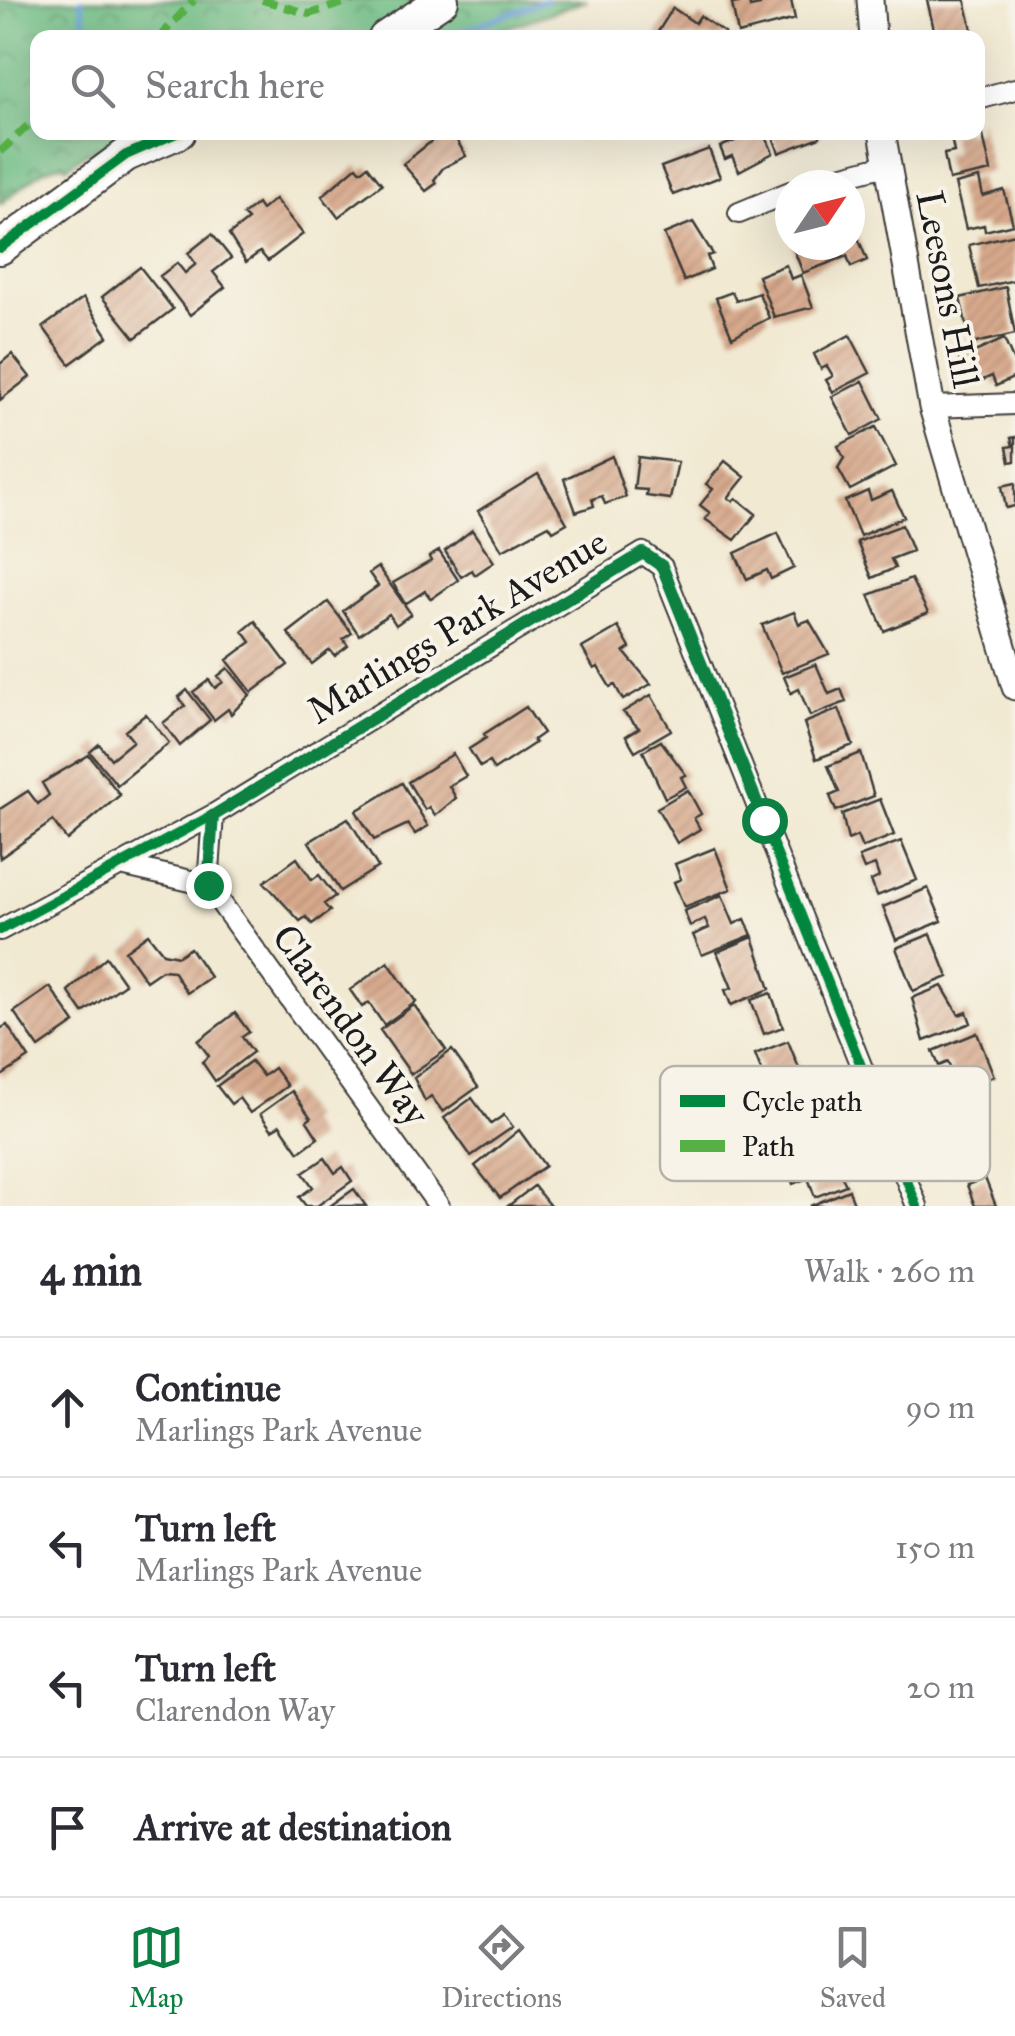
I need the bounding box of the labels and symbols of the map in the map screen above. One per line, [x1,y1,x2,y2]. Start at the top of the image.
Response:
north arrow [775,170,865,260]
street label: Leesons Hill [906,187,990,392]
street label: Marlings Park Avenue [299,518,615,734]
route start [742,798,788,844]
route end [186,863,232,909]
street label: Clarendon Way [263,915,440,1136]
legend [660,1066,990,1181]
text: Cycle path [742,1084,863,1119]
text: Path [742,1129,795,1164]

